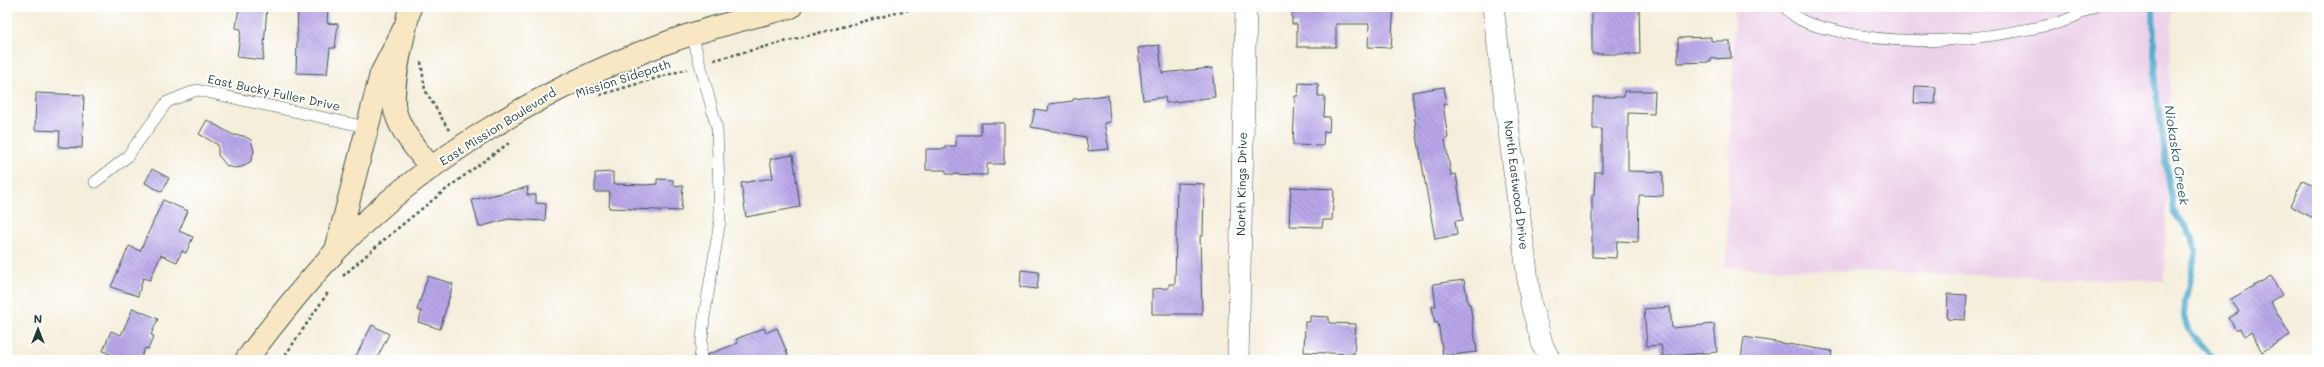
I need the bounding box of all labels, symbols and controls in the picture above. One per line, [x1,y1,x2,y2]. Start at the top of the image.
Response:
street label: Mission Sidepath [573,55,672,101]
street label: East Bucky Fuller Drive [206,70,342,114]
street label: East Mission Boulevard [436,84,559,169]
water label: Niokaska Creek [2161,104,2194,207]
street label: North Eastwood Drive [1501,119,1533,250]
street label: North Kings Drive [1232,132,1250,236]
north arrow [18,309,58,349]
text: N [34,311,42,326]

